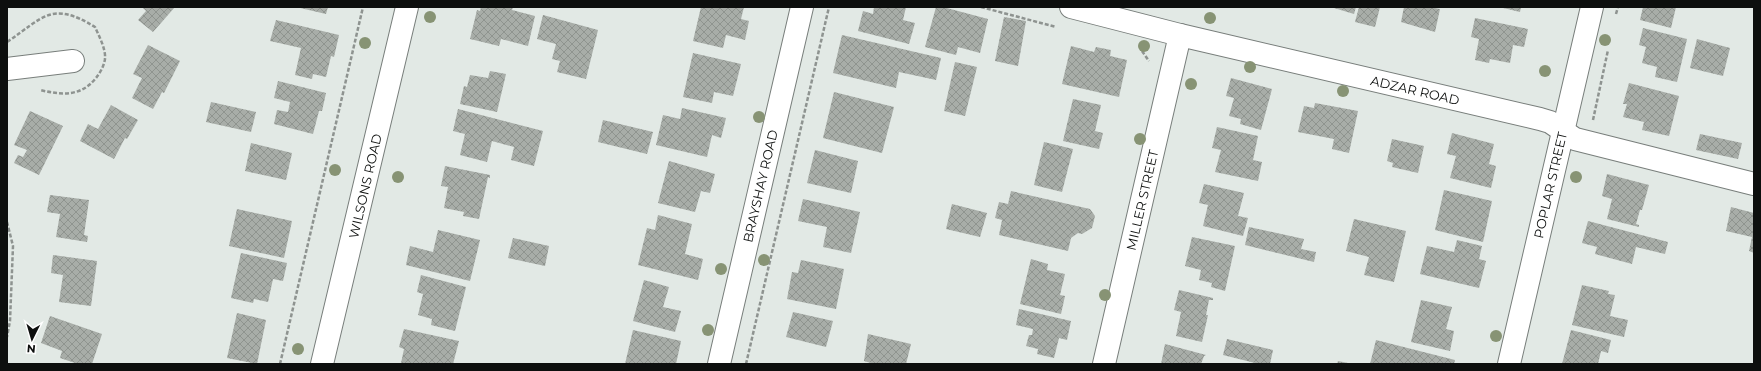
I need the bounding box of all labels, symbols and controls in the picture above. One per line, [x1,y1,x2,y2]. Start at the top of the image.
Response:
street label: ADZAR ROAD [1369,72,1461,108]
street label: BRAYSHAY ROAD [739,128,781,244]
street label: POPLAR STREET [1530,130,1570,240]
street label: WILSONS ROAD [345,132,385,240]
street label: MILLER STREET [1123,148,1161,252]
north arrow [12,319,52,359]
text: N [26,342,36,356]

